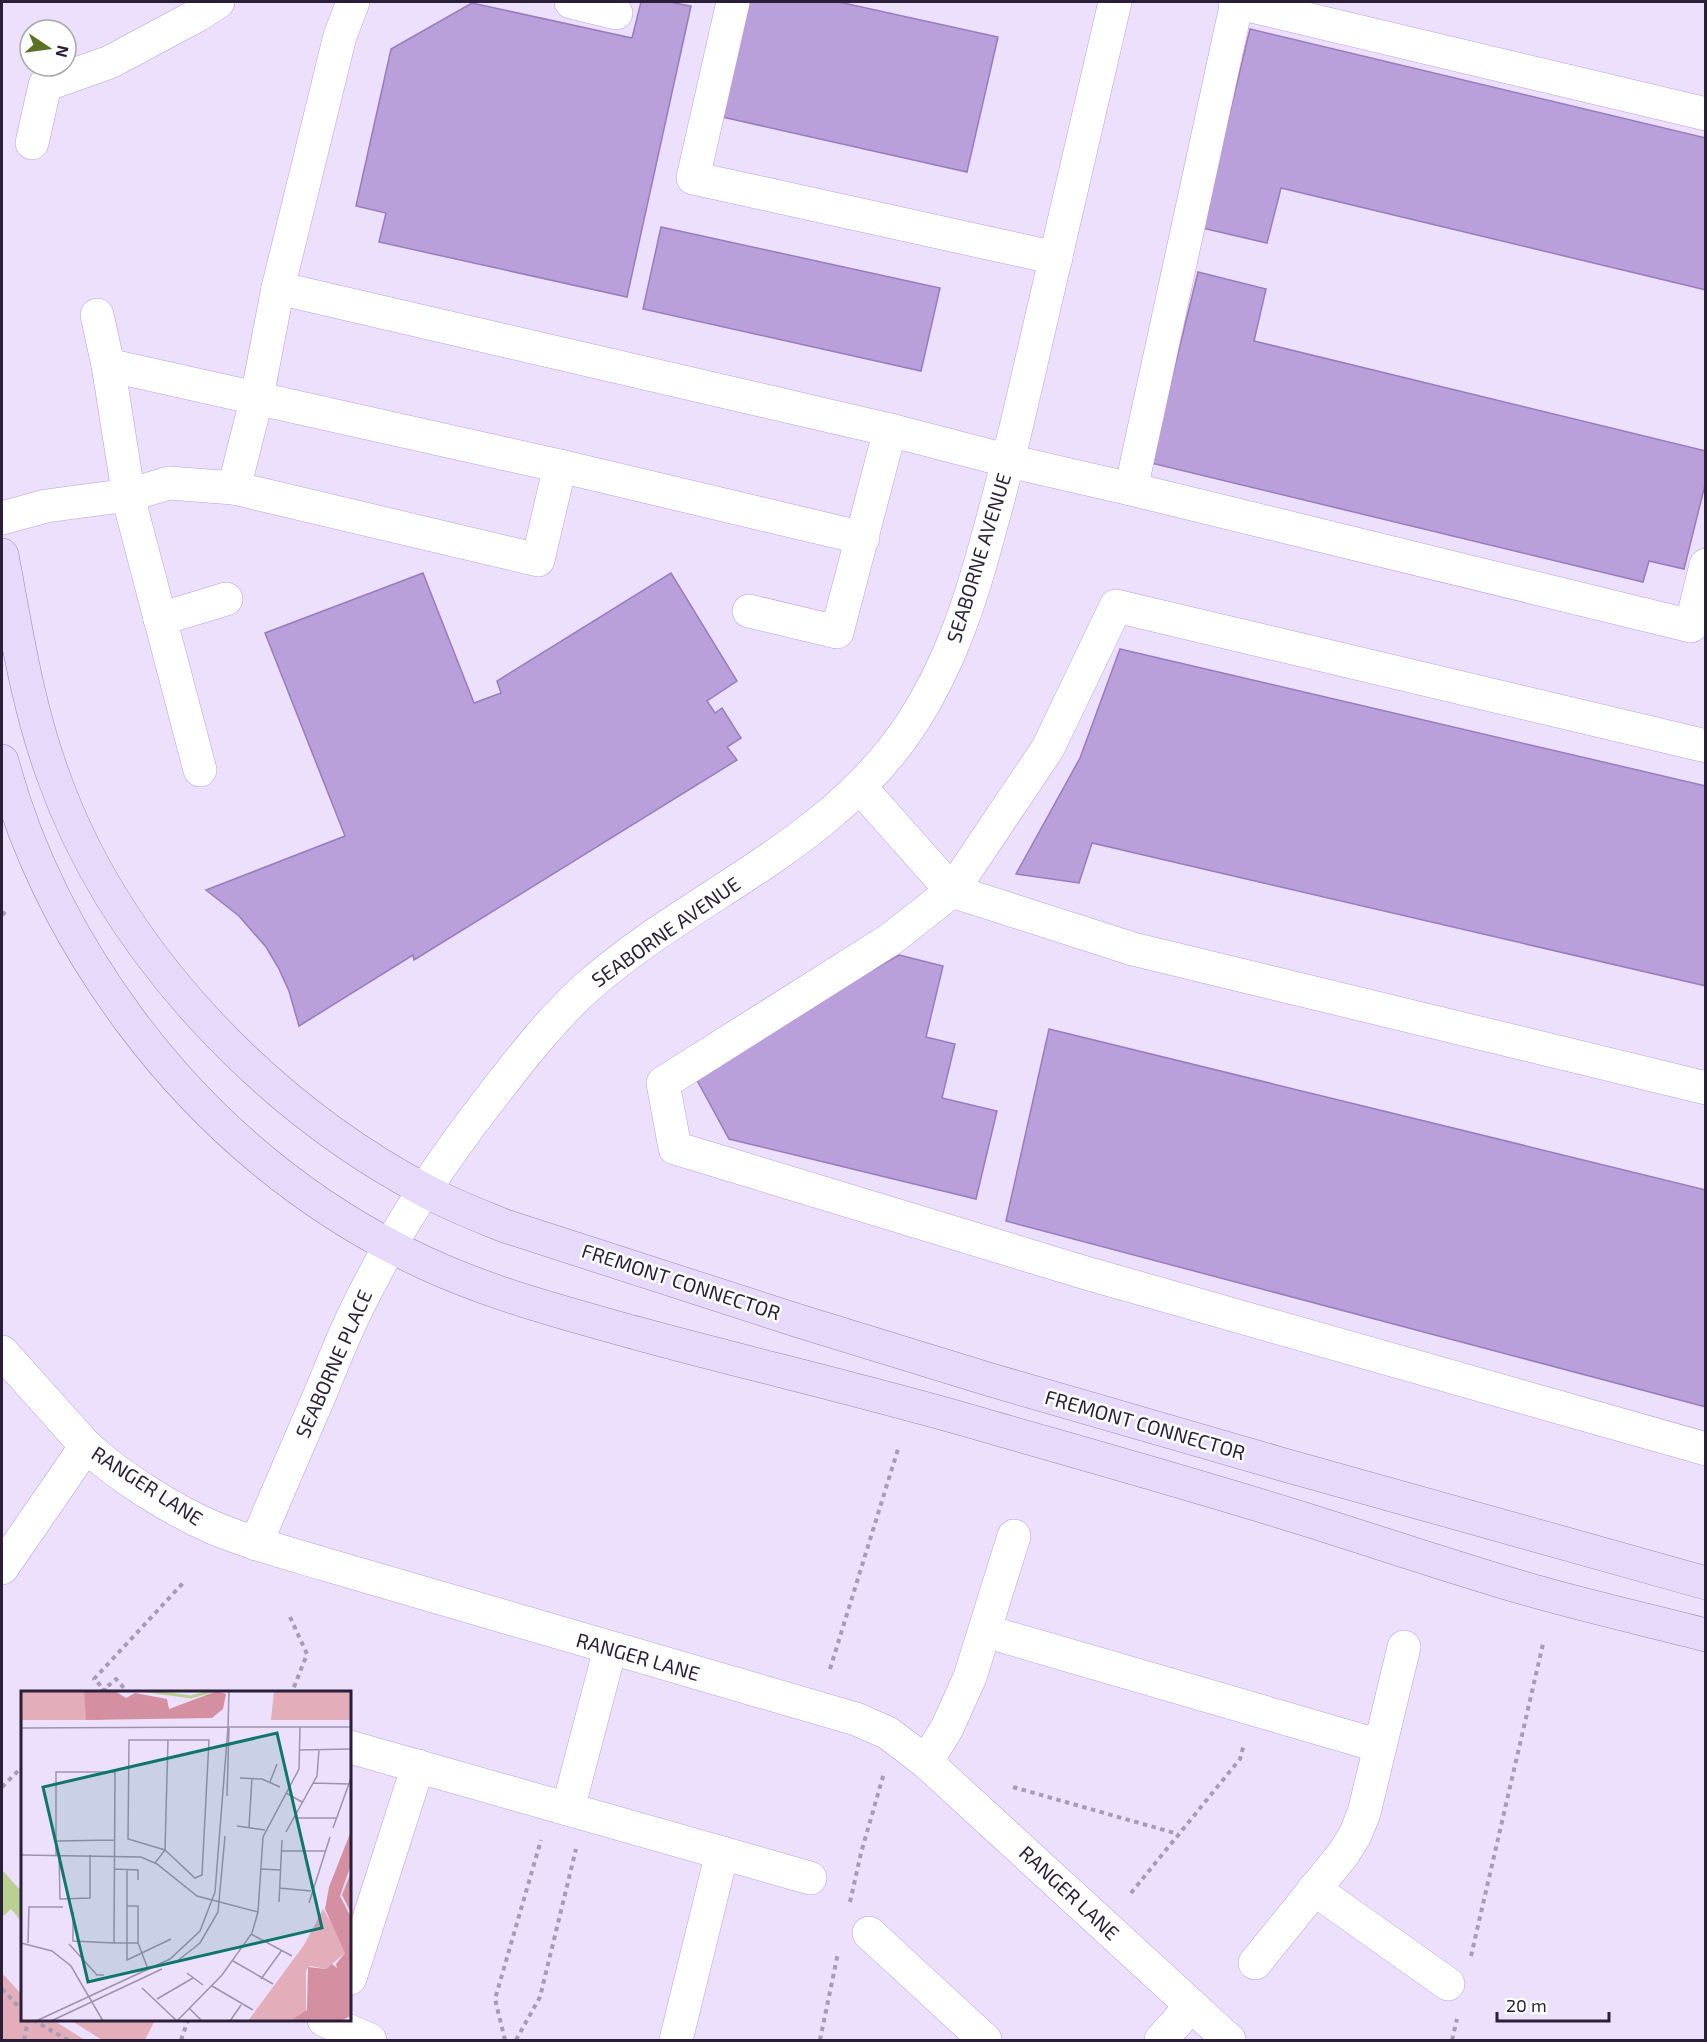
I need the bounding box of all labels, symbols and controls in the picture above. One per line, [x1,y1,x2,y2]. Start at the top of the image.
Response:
north arrow [18,18,78,78]
text: N [53,44,74,59]
street label: SEABORNE AVENUE [941,470,1015,645]
street label: SEABORNE AVENUE [586,871,744,991]
street label: FREMONT CONNECTOR [579,1238,784,1324]
street label: SEABORNE PLACE [290,1286,377,1441]
street label: FREMONT CONNECTOR [1042,1384,1248,1464]
street label: RANGER LANE [88,1440,208,1530]
street label: RANGER LANE [574,1627,703,1685]
inset map [21,1691,351,2021]
street label: RANGER LANE [1015,1840,1124,1945]
scale bar [1497,1985,1610,2023]
text: 20 m [1506,1994,1547,2016]

